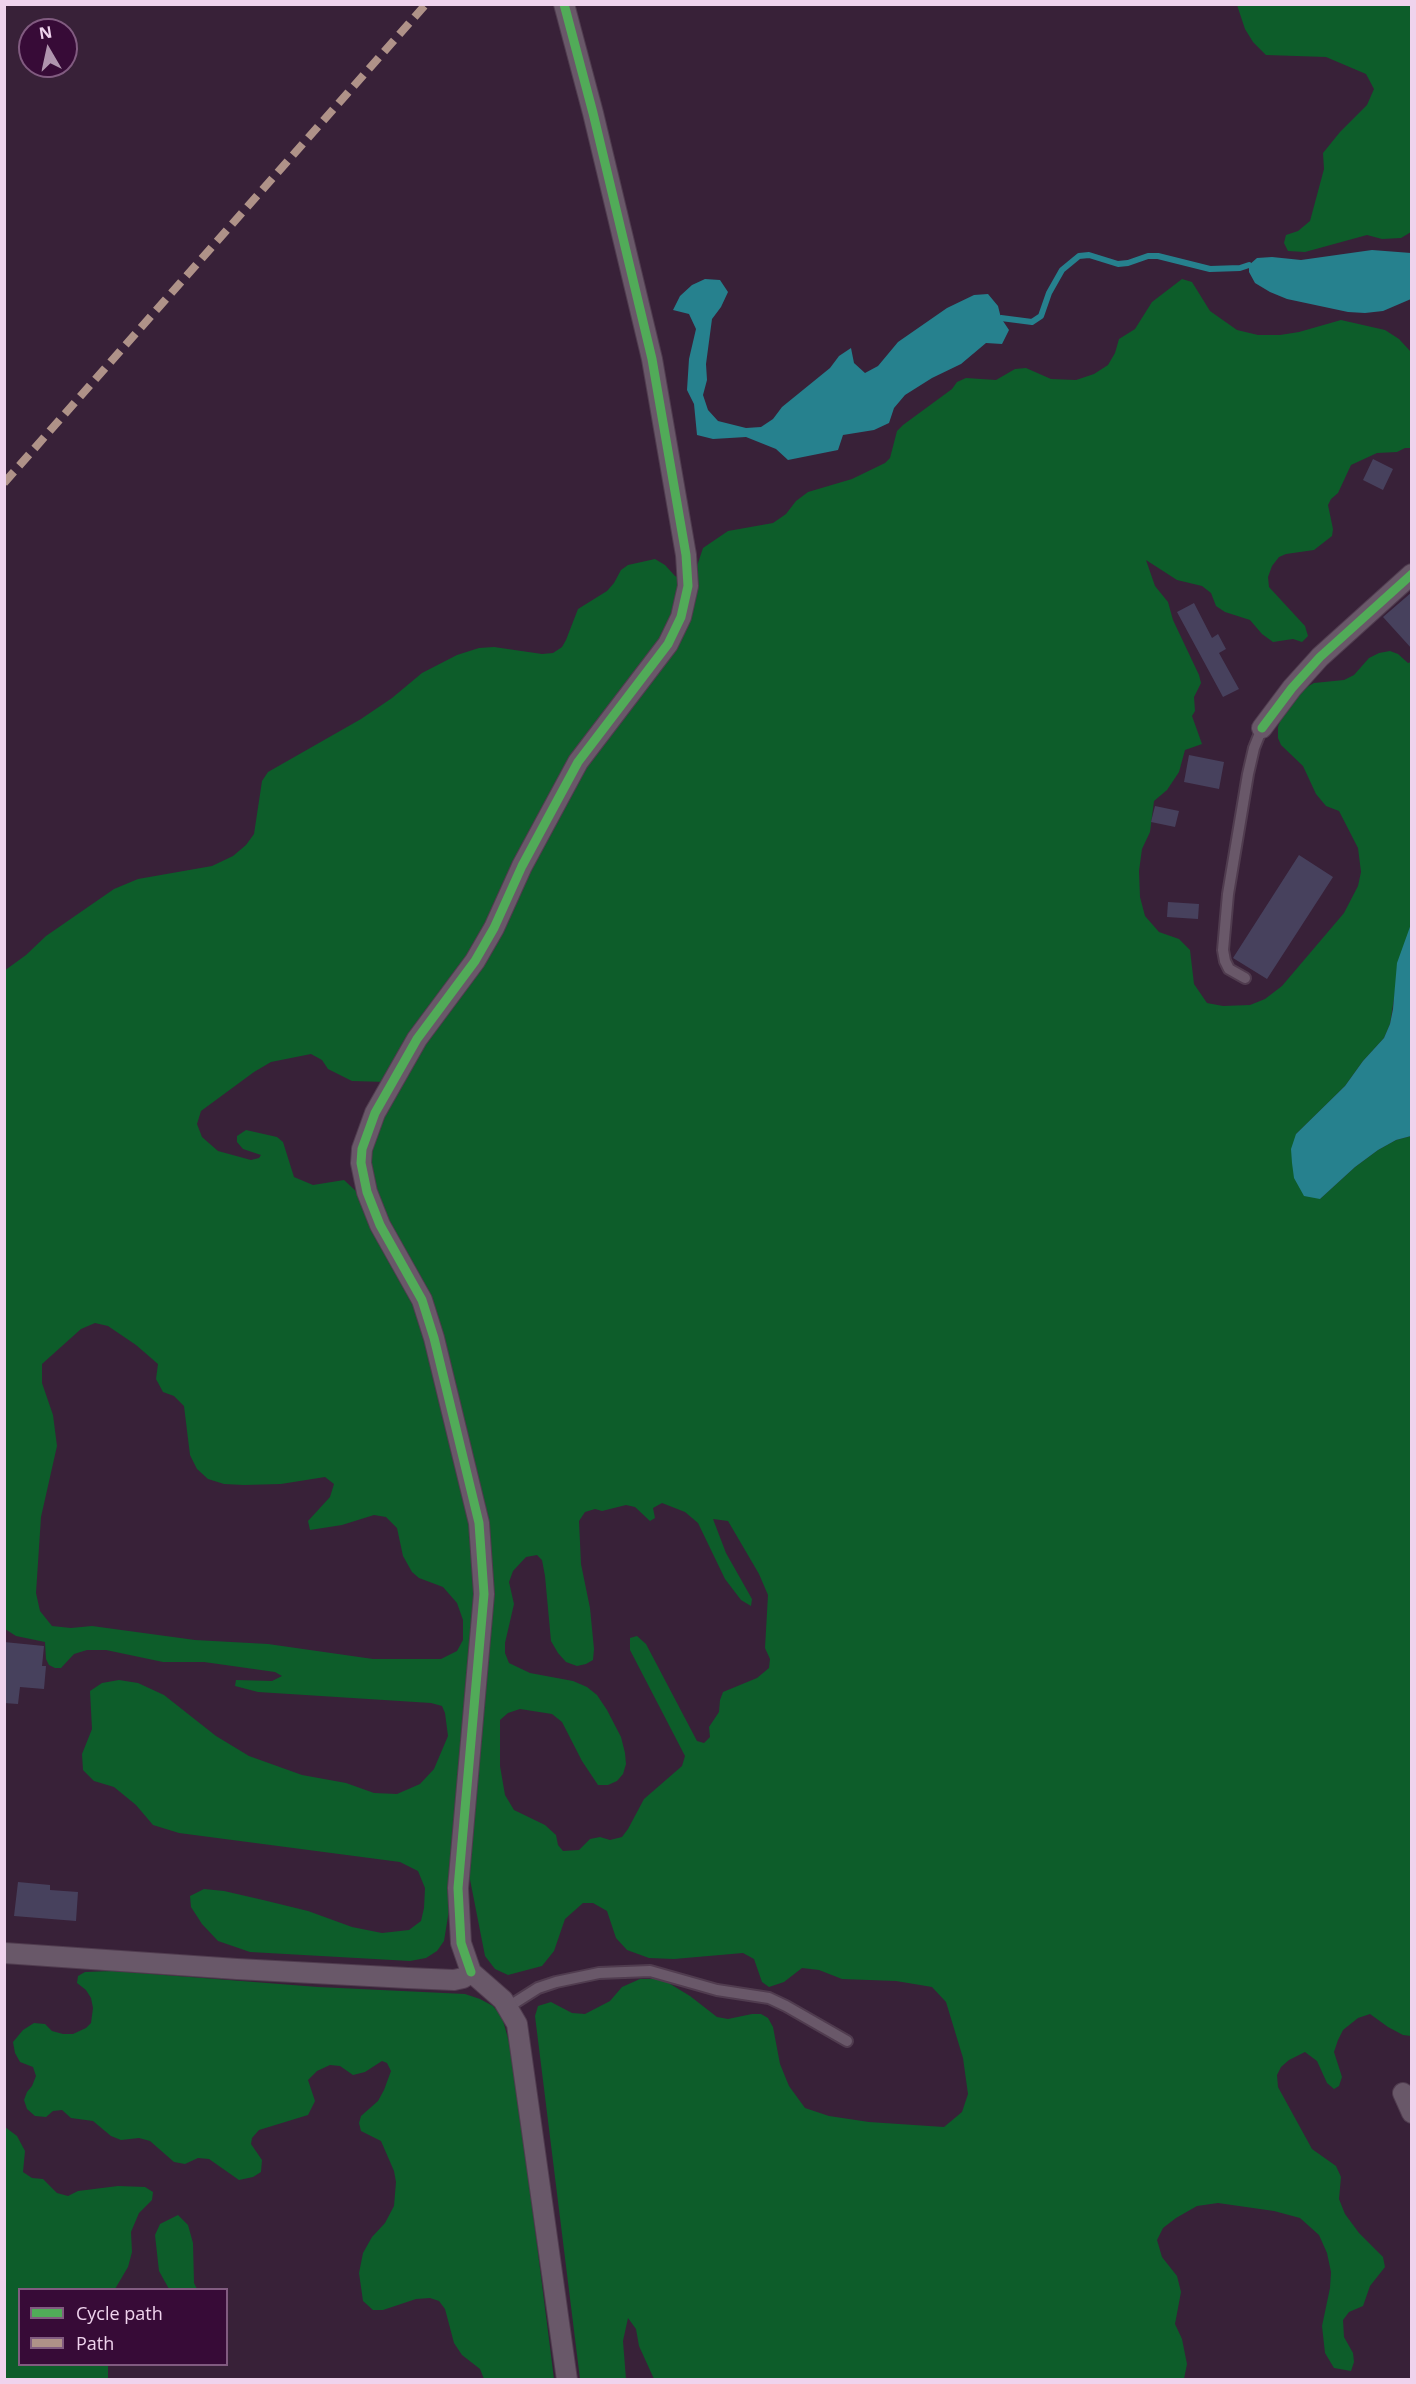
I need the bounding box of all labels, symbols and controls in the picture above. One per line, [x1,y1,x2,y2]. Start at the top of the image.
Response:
north arrow [18,18,78,78]
text: N [37,20,54,44]
legend [18,2288,228,2366]
text: Cycle path [76,2301,163,2325]
text: Path [76,2331,114,2355]

